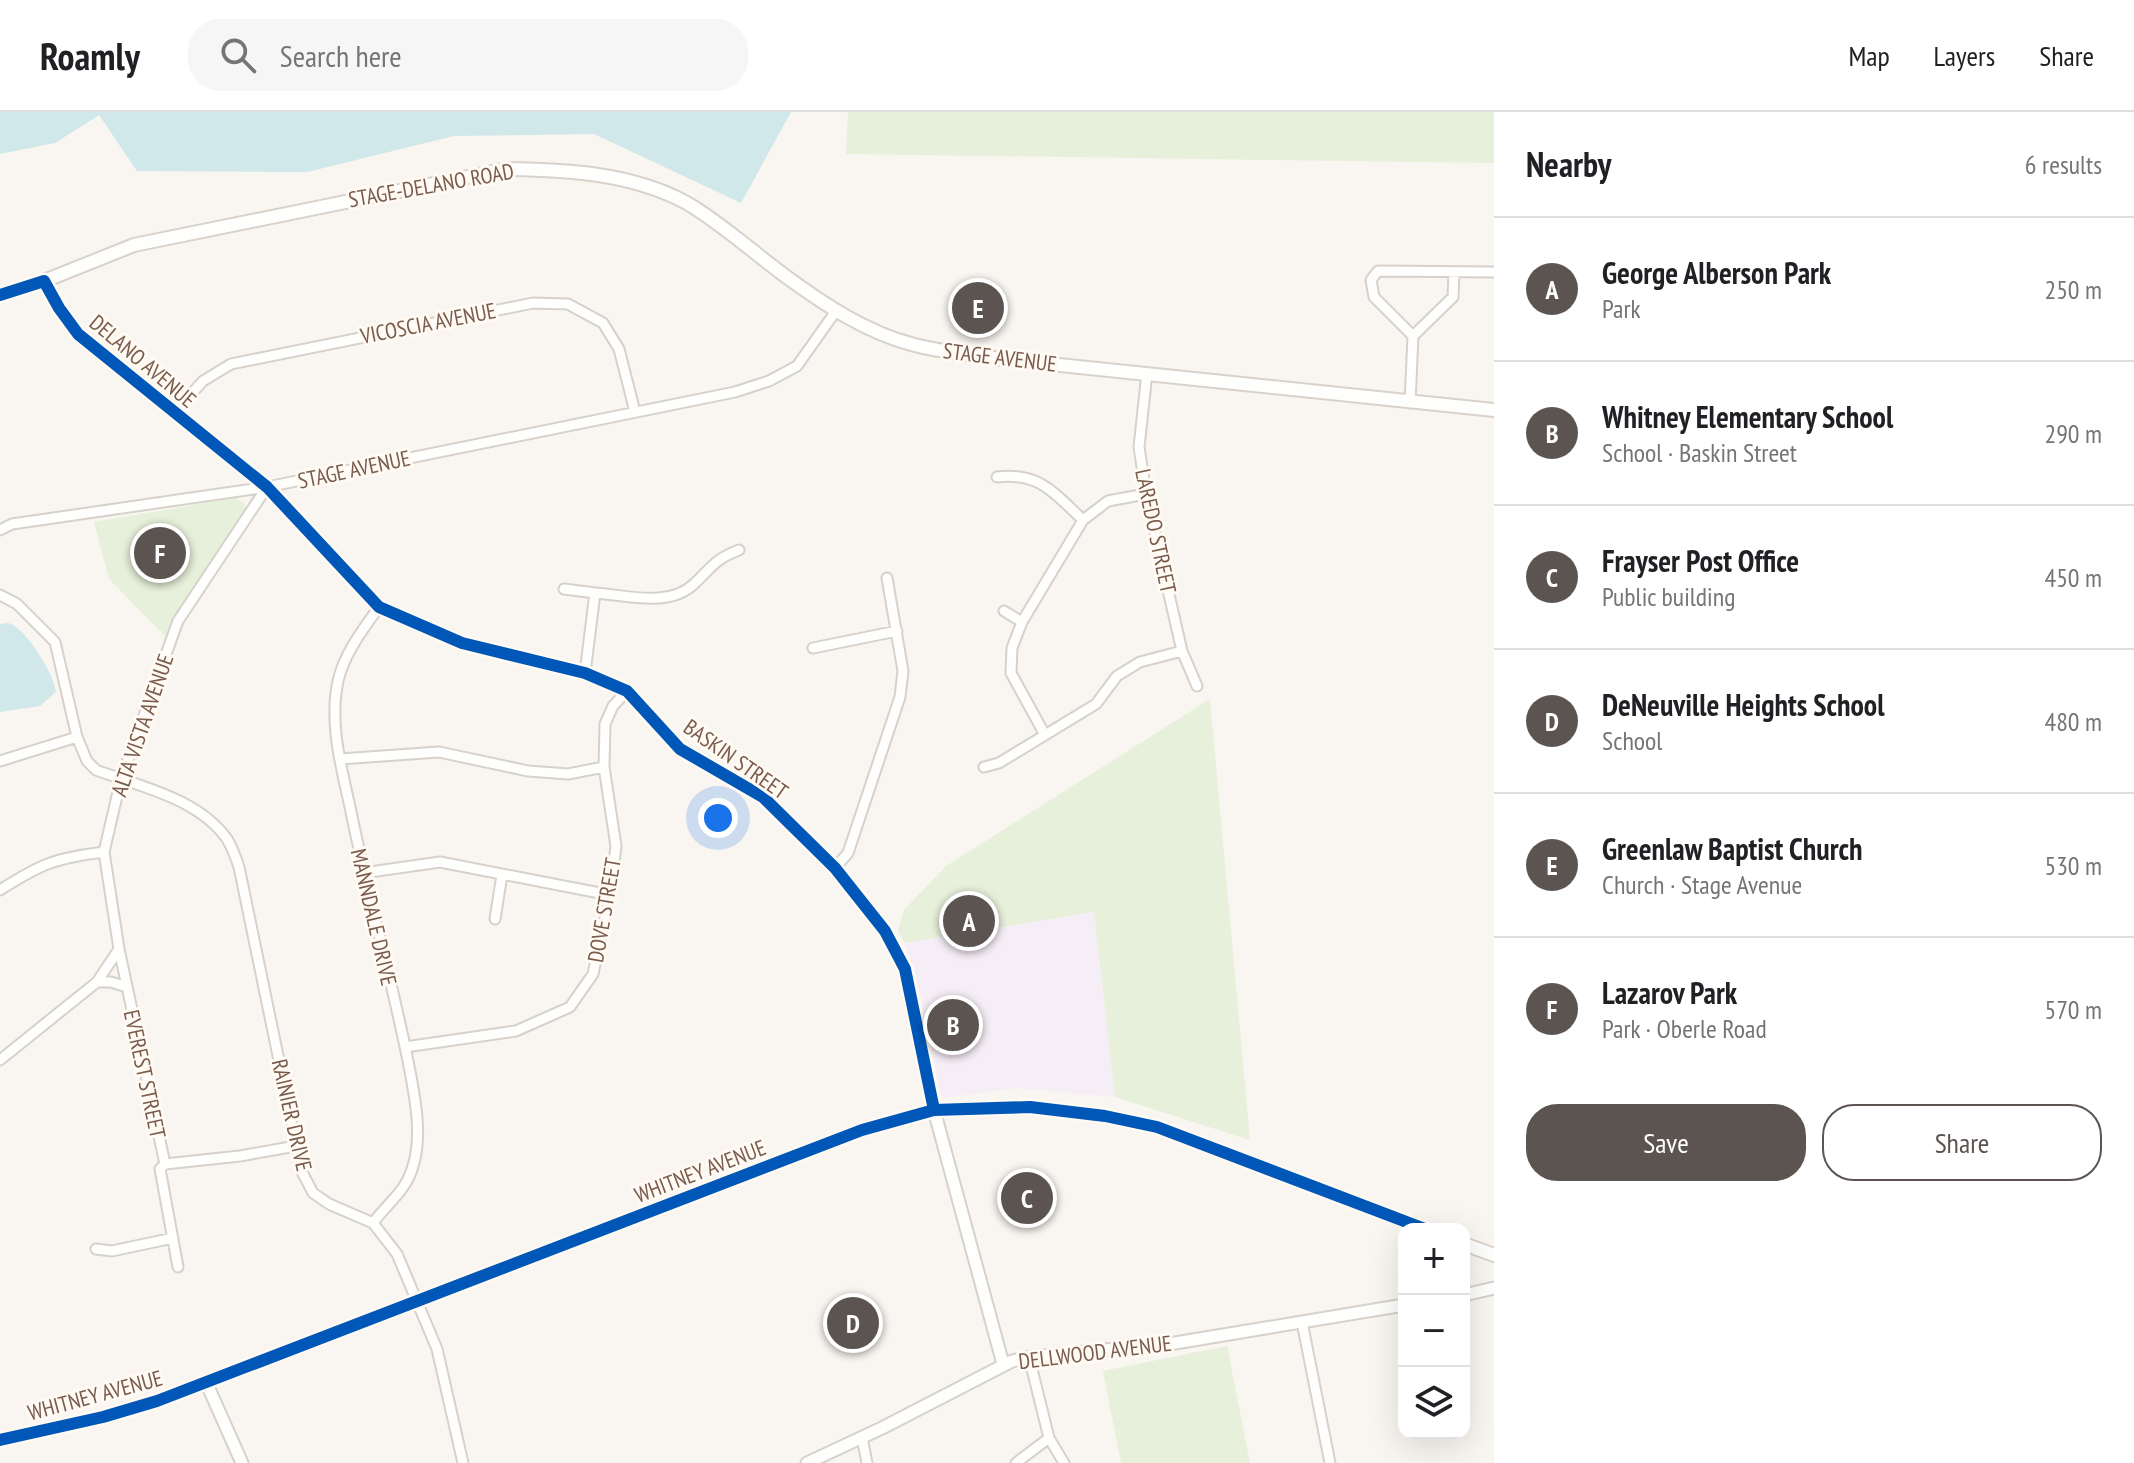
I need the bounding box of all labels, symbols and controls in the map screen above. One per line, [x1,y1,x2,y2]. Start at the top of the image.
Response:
search box [188,19,748,91]
text: Roamly [40,31,140,80]
icon: search [216,33,260,77]
text: Search here [280,36,402,75]
text: Map [1848,37,1890,74]
text: Layers [1934,37,1995,74]
text: Share [2039,37,2094,74]
text: Nearby [1526,142,1611,186]
text: 6 results [2025,148,2102,181]
street label: STAGE-DELANO ROAD [346,157,516,213]
text: George Alberson Park [1602,253,1831,292]
text: A [1545,273,1559,306]
text: 250 m [2044,273,2102,306]
pin: E [952,278,1004,338]
text: Park [1602,292,1641,325]
street label: VICOSCIA AVENUE [357,296,498,350]
street label: DELANO AVENUE [84,308,202,414]
street label: STAGE AVENUE [942,336,1058,378]
text: Whitney Elementary School [1602,397,1893,436]
text: B [1546,417,1558,450]
text: 290 m [2044,417,2102,450]
text: School · Baskin Street [1602,436,1797,469]
street label: STAGE AVENUE [295,443,413,495]
street label: LAREDO STREET [1129,466,1183,596]
pin: F [134,523,186,583]
text: Frayser Post Office [1602,541,1799,580]
text: C [1546,561,1558,594]
text: 450 m [2044,561,2102,594]
text: Public building [1602,580,1735,613]
street label: ALTA VISTA AVENUE [105,650,179,800]
text: DeNeuville Heights School [1602,685,1884,724]
text: D [1545,705,1559,738]
text: 480 m [2044,705,2102,738]
street label: BASKIN STREET [678,713,794,805]
text: School [1602,724,1662,757]
your location [698,798,738,838]
text: Greenlaw Baptist Church [1602,829,1862,868]
street label: MANNDALE DRIVE [345,846,403,988]
text: E [1546,849,1558,882]
text: 530 m [2044,849,2102,882]
street label: DOVE STREET [581,855,627,965]
text: Church · Stage Avenue [1602,868,1802,901]
pin: A [943,891,995,951]
text: Lazarov Park [1602,973,1737,1012]
text: F [1547,993,1557,1026]
text: 570 m [2044,993,2102,1026]
pin: B [927,995,979,1055]
street label: EVEREST STREET [118,1007,172,1141]
text: Park · Oberle Road [1602,1012,1767,1045]
street label: RAINIER DRIVE [266,1056,318,1174]
button: Save [1526,1104,1806,1181]
button: Share [1822,1104,2102,1181]
street label: WHITNEY AVENUE [630,1133,770,1209]
pin: C [1001,1168,1053,1228]
map controls [1398,1223,1470,1439]
button: + [1398,1223,1470,1295]
pin: D [827,1293,879,1353]
button: − [1398,1295,1470,1367]
street label: DELLWOOD AVENUE [1017,1329,1173,1375]
street label: WHITNEY AVENUE [25,1364,165,1426]
button: layers [1398,1367,1470,1439]

